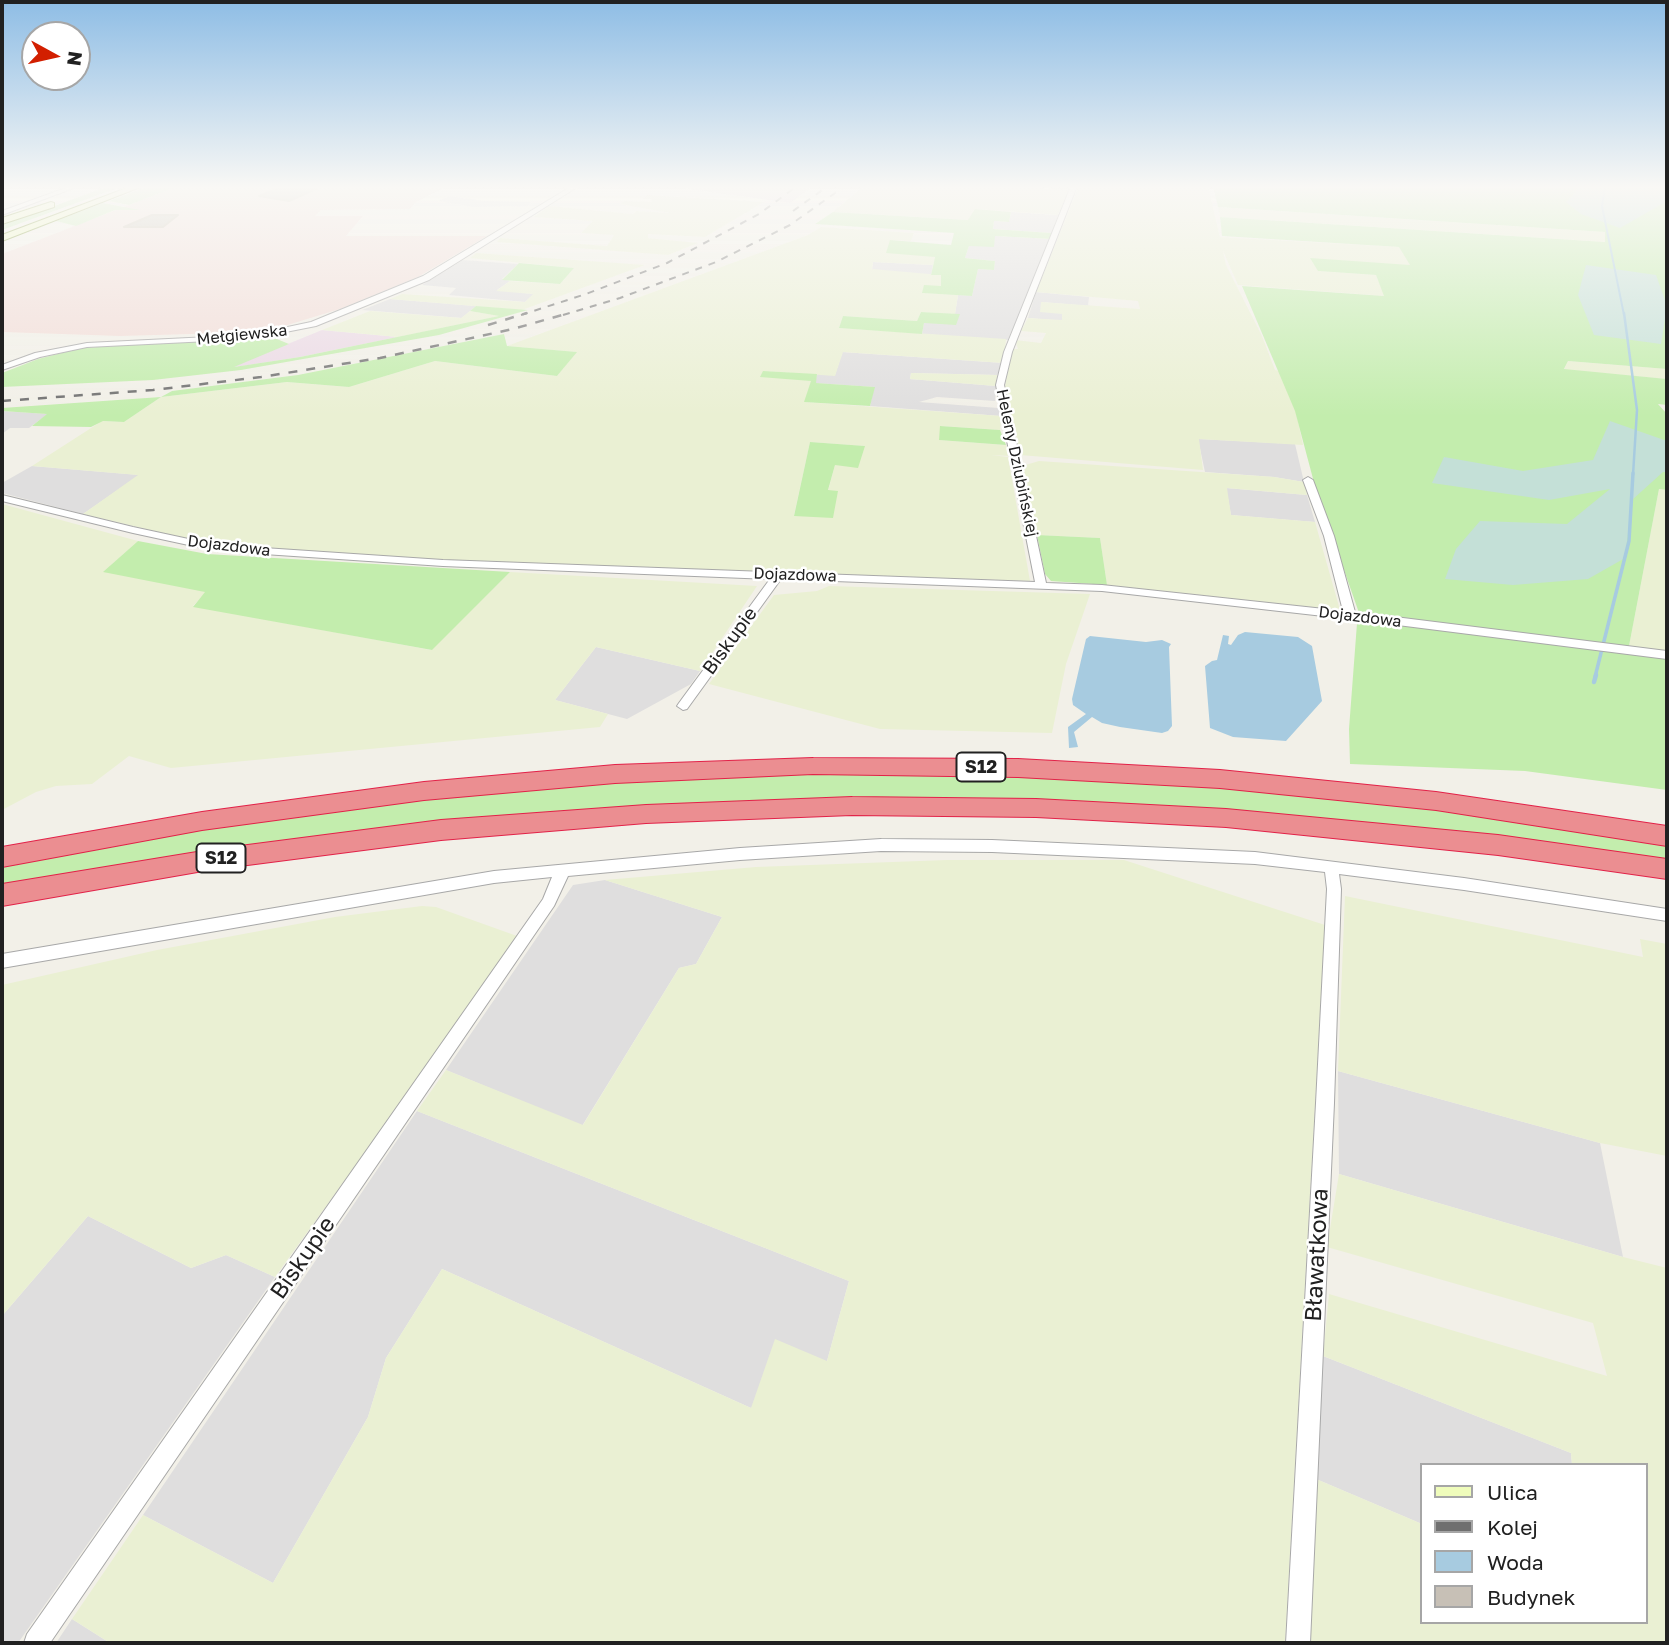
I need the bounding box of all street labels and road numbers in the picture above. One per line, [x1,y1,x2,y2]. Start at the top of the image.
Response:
street label: Mełgiewska [196,321,288,349]
street label: Heleny Dziubińskiej [992,387,1042,539]
street label: Dojazdowa [187,531,271,561]
street label: Dojazdowa [753,564,837,586]
street label: Dojazdowa [1318,602,1402,632]
street label: Biskupie [698,603,762,679]
road number: S12 [956,752,1006,782]
road number: S12 [196,844,246,872]
street label: Bławatkowa [1300,1188,1334,1322]
street label: Biskupie [265,1211,341,1305]

